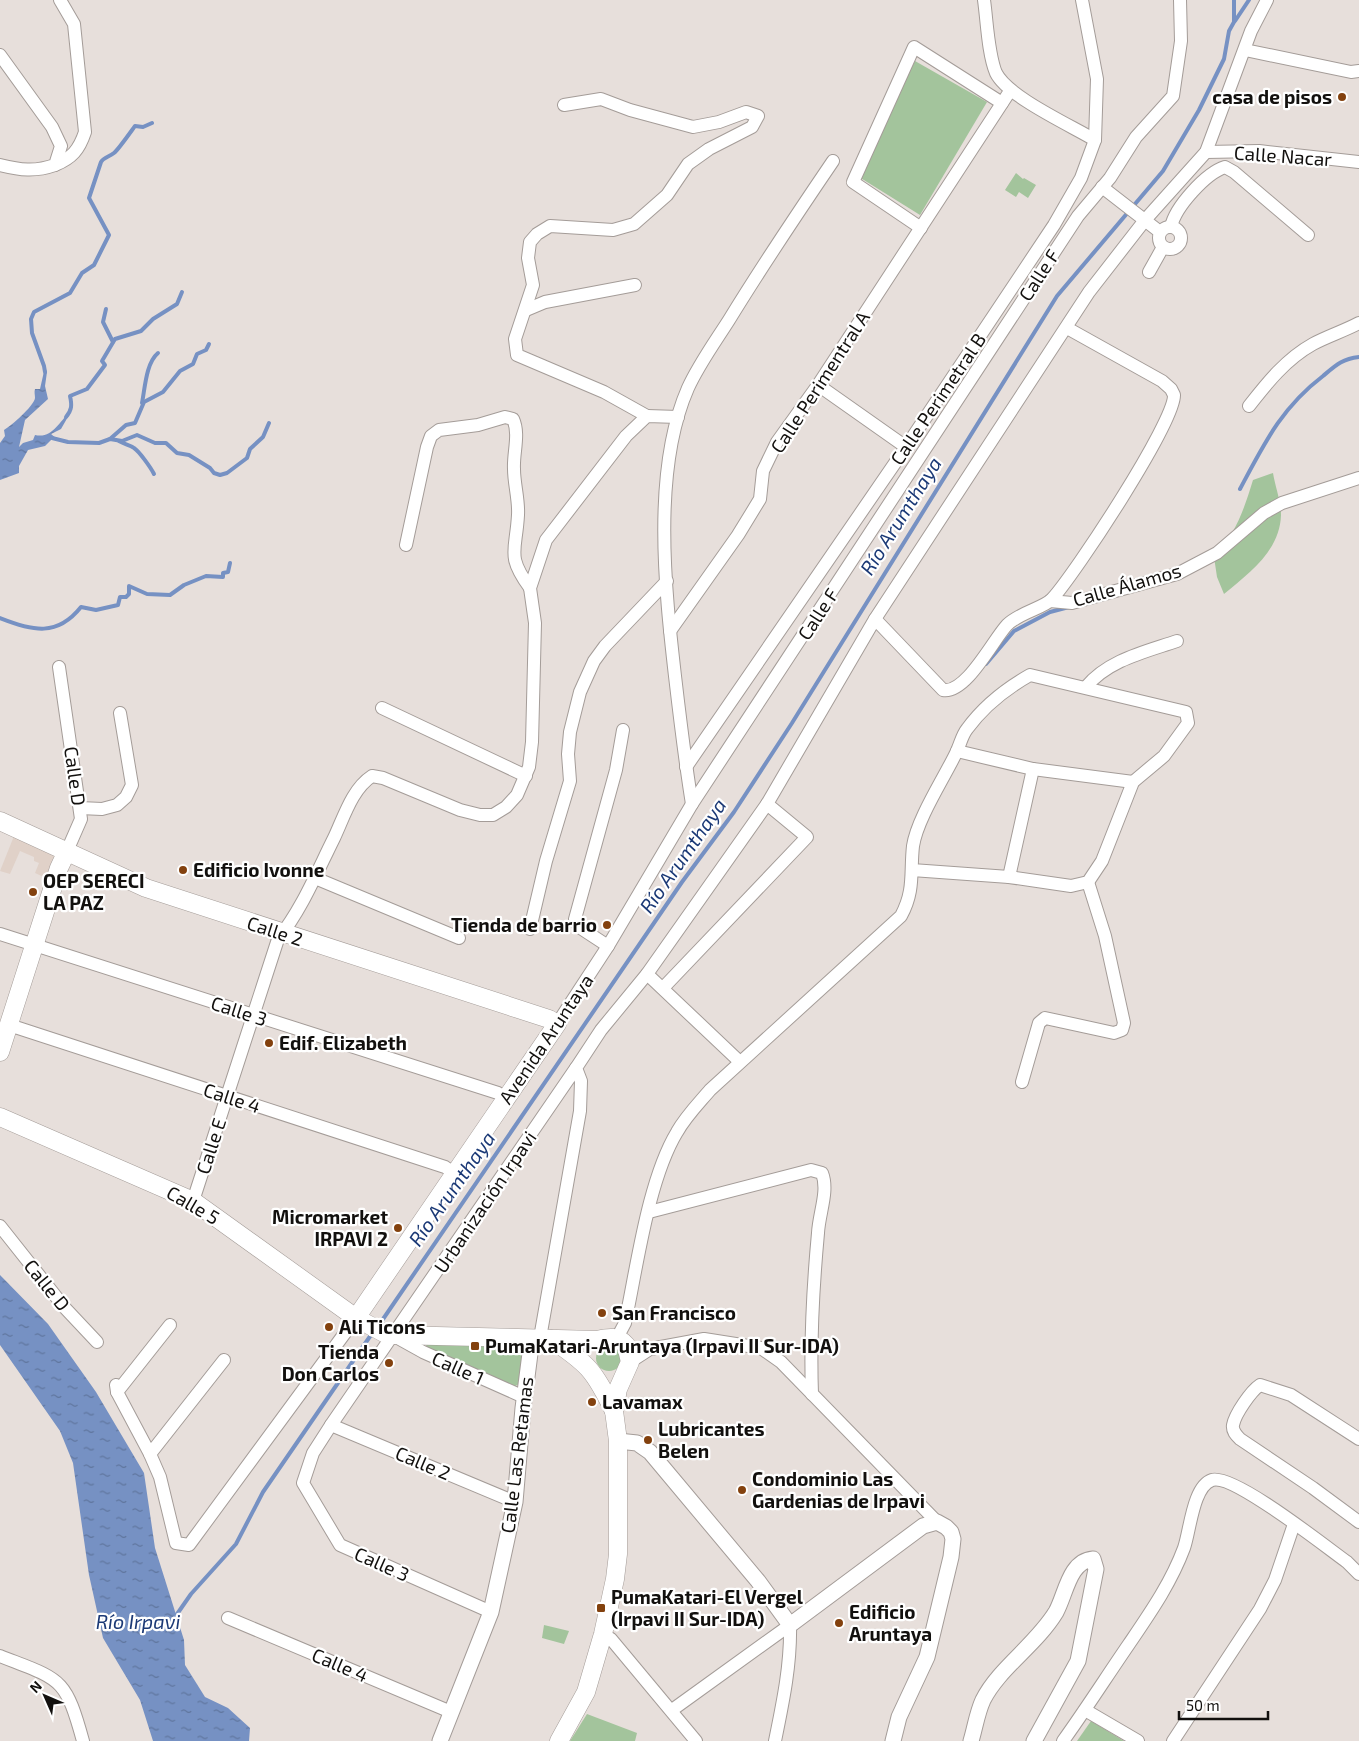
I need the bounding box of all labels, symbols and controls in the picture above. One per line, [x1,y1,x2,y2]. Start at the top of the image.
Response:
place label: casa de pisos [1212,85,1332,108]
marker: casa de pisos [1336,91,1348,103]
street label: Calle Nacar [1233,141,1333,170]
street label: Calle F [1013,244,1064,305]
street label: Calle Perimentral A [765,306,874,457]
street label: Calle Perimetral B [885,328,990,469]
water label: Río Arumthaya [854,452,947,579]
street label: Calle Álamos [1070,558,1184,611]
street label: Calle F [792,583,843,644]
street label: Calle D [60,745,91,807]
water label: Río Arumthaya [634,793,731,918]
place label: Edificio Ivonne [193,858,325,881]
marker: Edificio Ivonne [177,864,189,876]
place label: OEP SERECI LA PAZ [43,869,145,914]
marker: OEP SERECI LA PAZ [27,886,39,898]
street label: Calle 2 [244,911,306,950]
place label: Tienda de barrio [451,913,597,936]
marker: Tienda de barrio [601,919,613,931]
street label: Avenida Aruntaya [494,969,598,1108]
street label: Calle 3 [208,991,270,1030]
place label: Edif. Elizabeth [279,1031,407,1054]
marker: Edif. Elizabeth [263,1037,275,1049]
street label: Calle 4 [201,1078,264,1118]
street label: Calle E [191,1115,230,1177]
water label: Río Arumthaya [403,1126,500,1251]
street label: Urbanización Irpavi [429,1126,541,1277]
street label: Calle 5 [163,1180,224,1229]
place label: Micromarket IRPAVI 2 [272,1205,388,1250]
marker: Micromarket IRPAVI 2 [392,1222,404,1234]
street label: Calle D [20,1254,75,1315]
place label: San Francisco [612,1301,736,1324]
marker: San Francisco [596,1307,608,1319]
place label: Ali Ticons [339,1315,426,1338]
marker: Ali Ticons [323,1321,335,1333]
place label: PumaKatari-Aruntaya (Irpavi II Sur-IDA) [485,1334,839,1358]
place label: Tienda Don Carlos [282,1340,379,1385]
marker: PumaKatari-Aruntaya (Irpavi II Sur-IDA) [469,1340,481,1352]
street label: Calle 1 [429,1346,488,1389]
marker: Tienda Don Carlos [383,1357,395,1369]
street label: Calle Las Retamas [496,1375,538,1534]
place label: Lavamax [602,1390,683,1413]
marker: Lavamax [586,1396,598,1408]
place label: Lubricantes Belen [658,1417,765,1462]
marker: Lubricantes Belen [642,1434,654,1446]
street label: Calle 2 [392,1441,454,1484]
place label: Condominio Las Gardenias de Irpavi [752,1467,925,1512]
marker: Condominio Las Gardenias de Irpavi [736,1484,748,1496]
street label: Calle 3 [351,1541,413,1586]
place label: PumaKatari-El Vergel (Irpavi II Sur-IDA) [611,1585,804,1630]
place label: Edificio Aruntaya [849,1600,932,1646]
marker: PumaKatari-El Vergel (Irpavi II Sur-IDA) [595,1602,607,1614]
water label: Río Irpavi [96,1609,180,1633]
marker: Edificio Aruntaya [833,1617,845,1629]
street label: Calle 4 [309,1642,372,1687]
north arrow [20,1671,70,1721]
text: N [26,1677,45,1696]
scale bar [1179,1688,1268,1720]
text: 50 m [1186,1696,1220,1714]

